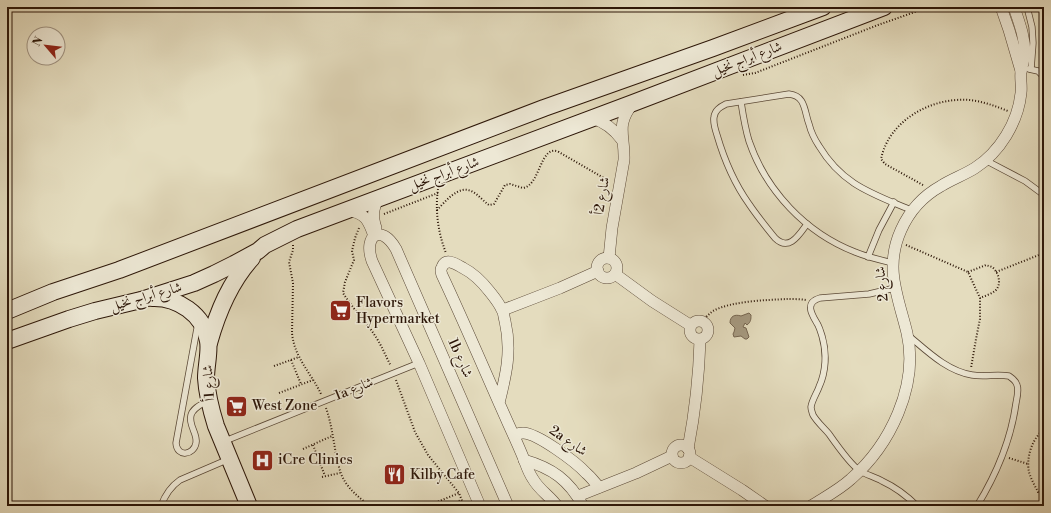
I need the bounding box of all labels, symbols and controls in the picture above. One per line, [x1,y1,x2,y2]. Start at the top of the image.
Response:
north arrow [26,26,66,66]
text: N [30,34,46,49]
street label: شارع أبراج نخيل [709,36,786,83]
street label: شارع أبراج نخيل [406,151,483,198]
street label: شارع 2أ [588,175,616,217]
street label: شارع 2 [871,265,895,302]
street label: شارع أبراج نخيل [108,276,185,319]
place label: Flavors Hypermarket [356,294,440,328]
supermarket icon: Flavors Hypermarket [327,298,353,324]
street label: 1b شارع [442,336,477,381]
street label: شارع 1أ [197,364,221,402]
street label: 1a شارع [332,373,377,407]
supermarket icon: West Zone [223,393,249,419]
place label: West Zone [251,397,317,415]
street label: 2a شارع [544,422,591,462]
hospital icon: iCre Clinics [249,447,275,473]
place label: iCre Clinics [278,451,353,469]
restaurant icon: Kilby Cafe [381,462,407,488]
place label: Kilby Cafe [410,466,475,484]

